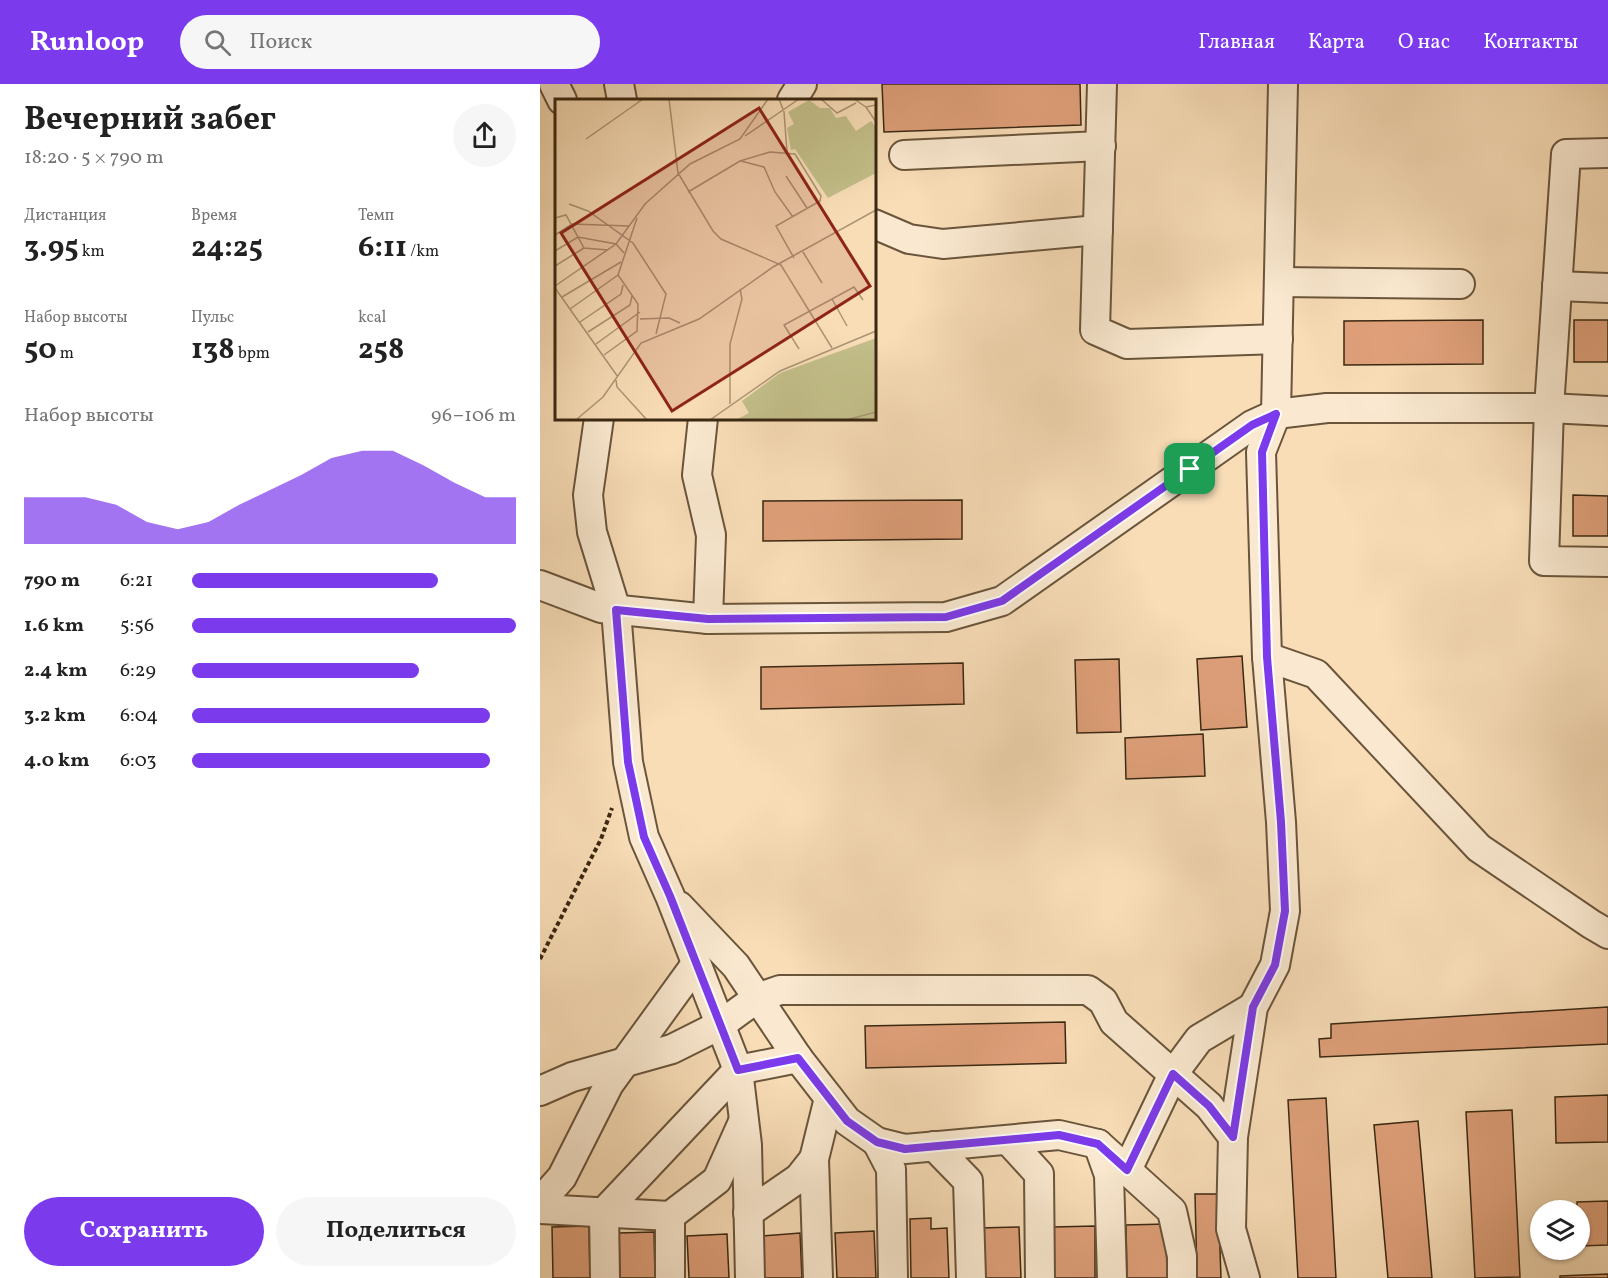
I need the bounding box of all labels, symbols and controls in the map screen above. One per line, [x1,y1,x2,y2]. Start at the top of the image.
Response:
search box [180,15,600,69]
text: Runloop [30,23,144,62]
icon: search [201,26,234,59]
text: Поиск [249,27,312,58]
text: Главная [1198,28,1275,57]
text: Карта [1308,28,1365,57]
text: О нас [1398,28,1450,57]
text: Контакты [1483,28,1578,57]
text: Вечерний забег [24,98,276,144]
inset map [555,99,876,420]
button: share [453,104,516,167]
text: 18:20 · 5 × 790 m [24,144,164,172]
text: Дистанция [24,205,106,227]
text: Время [191,205,237,227]
text: Темп [358,205,394,227]
text: 3.95 [24,227,79,269]
text: 24:25 [191,227,263,269]
text: 6:11 [358,227,407,269]
text: km [79,241,105,263]
text: /km [407,241,439,263]
text: Набор высоты [24,307,128,329]
text: Пульс [191,307,234,329]
text: kcal [358,307,386,329]
text: 50 [24,329,57,371]
text: 138 [191,329,235,371]
text: 258 [358,329,404,371]
text: m [57,343,74,365]
text: bpm [235,343,270,365]
text: Набор высоты [24,402,154,430]
text: 96–106 m [431,402,516,430]
pin [1164,443,1215,494]
icon: arrive [1173,452,1206,485]
text: 790 m [24,567,80,595]
text: 6:21 [120,567,153,595]
text: 1.6 km [24,612,84,640]
text: 5:56 [120,612,154,640]
text: 2.4 km [24,657,88,685]
text: 6:29 [120,657,156,685]
text: 3.2 km [24,702,86,730]
text: 6:04 [120,702,158,730]
text: 4.0 km [24,747,90,775]
text: 6:03 [120,747,157,775]
button: Сохранить [24,1197,264,1266]
button: Поделиться [276,1197,516,1266]
map controls [1530,1200,1590,1260]
button: layers [1530,1200,1590,1260]

